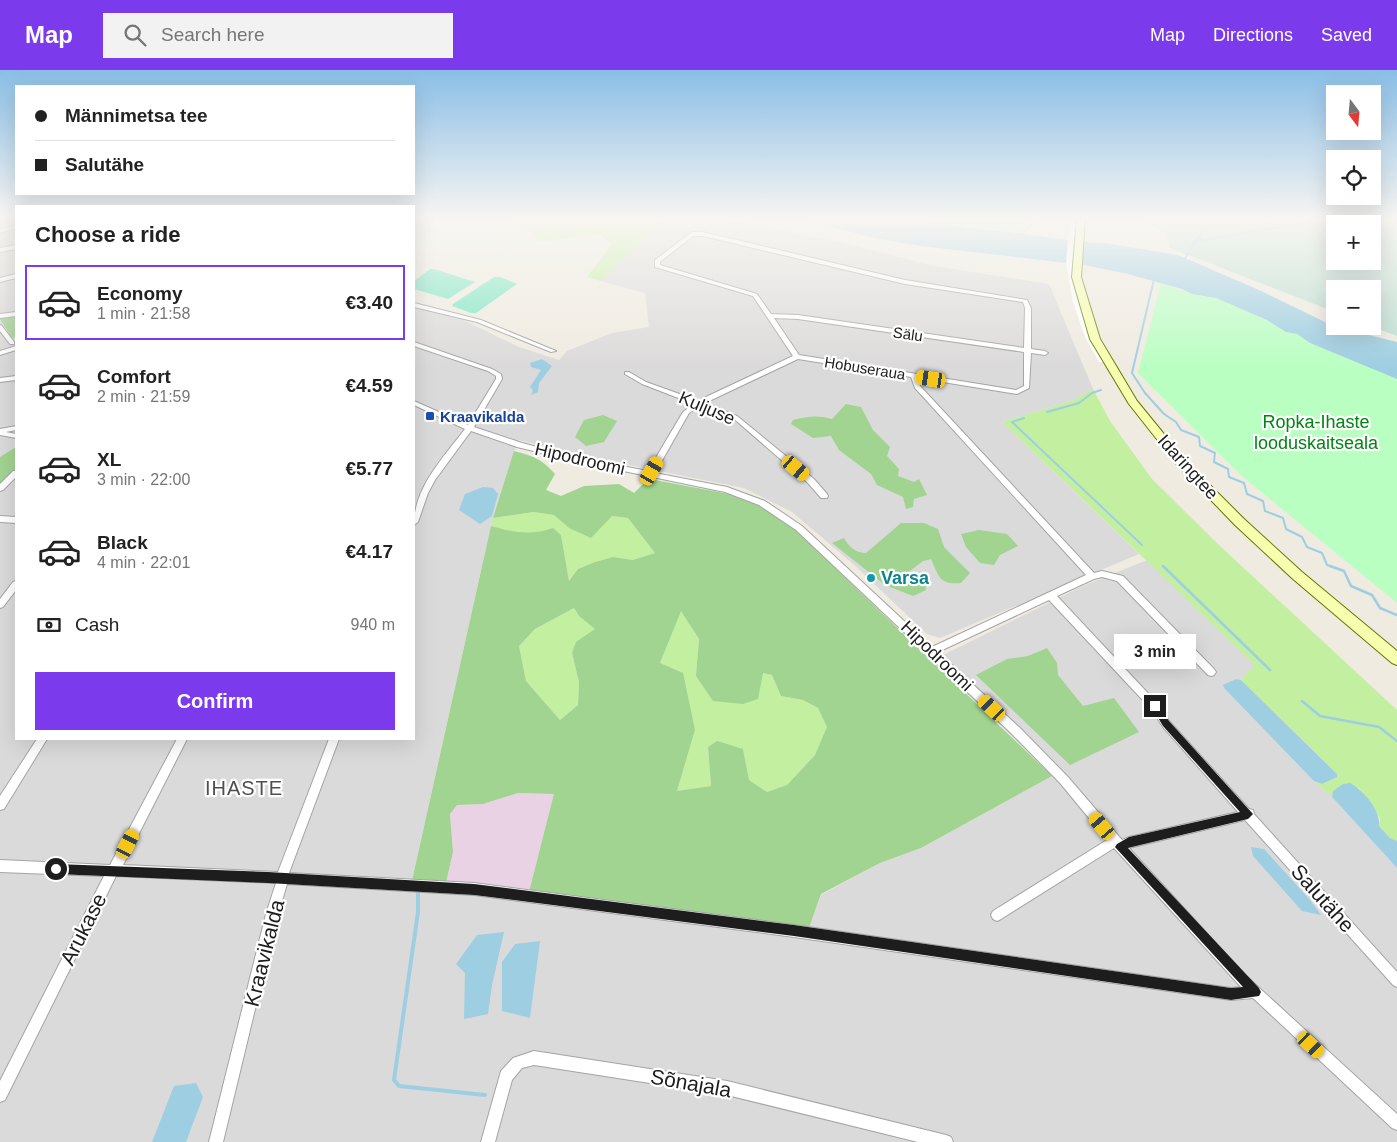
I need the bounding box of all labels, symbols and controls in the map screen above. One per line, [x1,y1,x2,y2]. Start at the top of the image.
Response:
search box [103,13,453,58]
text: Map [25,21,73,48]
icon: search [121,21,149,49]
text: Search here [161,24,265,45]
text: Map [1150,25,1185,45]
text: Directions [1213,25,1293,45]
text: Saved [1321,25,1372,45]
north arrow [1326,85,1381,140]
map controls [1326,85,1381,335]
text: Männimetsa tee [65,105,208,126]
button: locate [1326,150,1381,205]
text: Salutähe [65,154,144,175]
button: + [1326,215,1381,270]
text: Choose a ride [35,222,180,247]
icon: car [37,280,82,325]
button: − [1326,280,1381,335]
text: Economy [97,283,183,304]
text: €3.40 [345,292,393,313]
text: 1 min · 21:58 [97,305,190,322]
street label: Sälu [892,323,924,345]
street label: Hobuseraua [823,353,907,383]
icon: car [37,363,82,408]
text: Comfort [97,366,171,387]
car [915,369,946,389]
text: €4.59 [345,375,393,396]
street label: Kuljuse [676,387,738,429]
text: 2 min · 21:59 [97,388,190,405]
place label: Kraavikalda [440,408,525,425]
marker: Kraavikalda [424,410,436,422]
park label: Ropka-Ihaste looduskaitseala [1254,412,1379,453]
street label: Idaringtee [1154,431,1222,503]
street label: Hipodroomi [533,439,627,479]
icon: car [37,446,82,491]
text: XL [97,449,121,470]
car [779,453,812,483]
car [638,454,665,488]
text: €5.77 [345,458,393,479]
text: 3 min · 22:00 [97,471,190,488]
icon: car [37,529,82,574]
text: Black [97,532,148,553]
text: €4.17 [345,541,393,562]
text: 4 min · 22:01 [97,554,190,571]
place label: Varsa [881,568,930,588]
marker: Varsa [865,572,877,584]
icon: cash [35,611,63,639]
text: Cash [75,614,119,635]
text: 940 m [351,616,395,633]
street label: Hipodroomi [897,617,977,695]
callout: 3 min [1114,634,1196,668]
text: 3 min [1134,643,1176,660]
button: Confirm [35,672,395,730]
car [975,692,1008,724]
route end [1144,695,1166,717]
district label: IHASTE [205,777,283,799]
car [1086,810,1117,842]
car [114,827,141,861]
route start [45,858,67,880]
street label: Salutähe [1287,859,1359,937]
street label: Arukase [55,889,111,969]
street label: Kraavikalda [240,897,289,1009]
car [1294,1029,1327,1061]
street label: Sõnajala [649,1065,734,1101]

